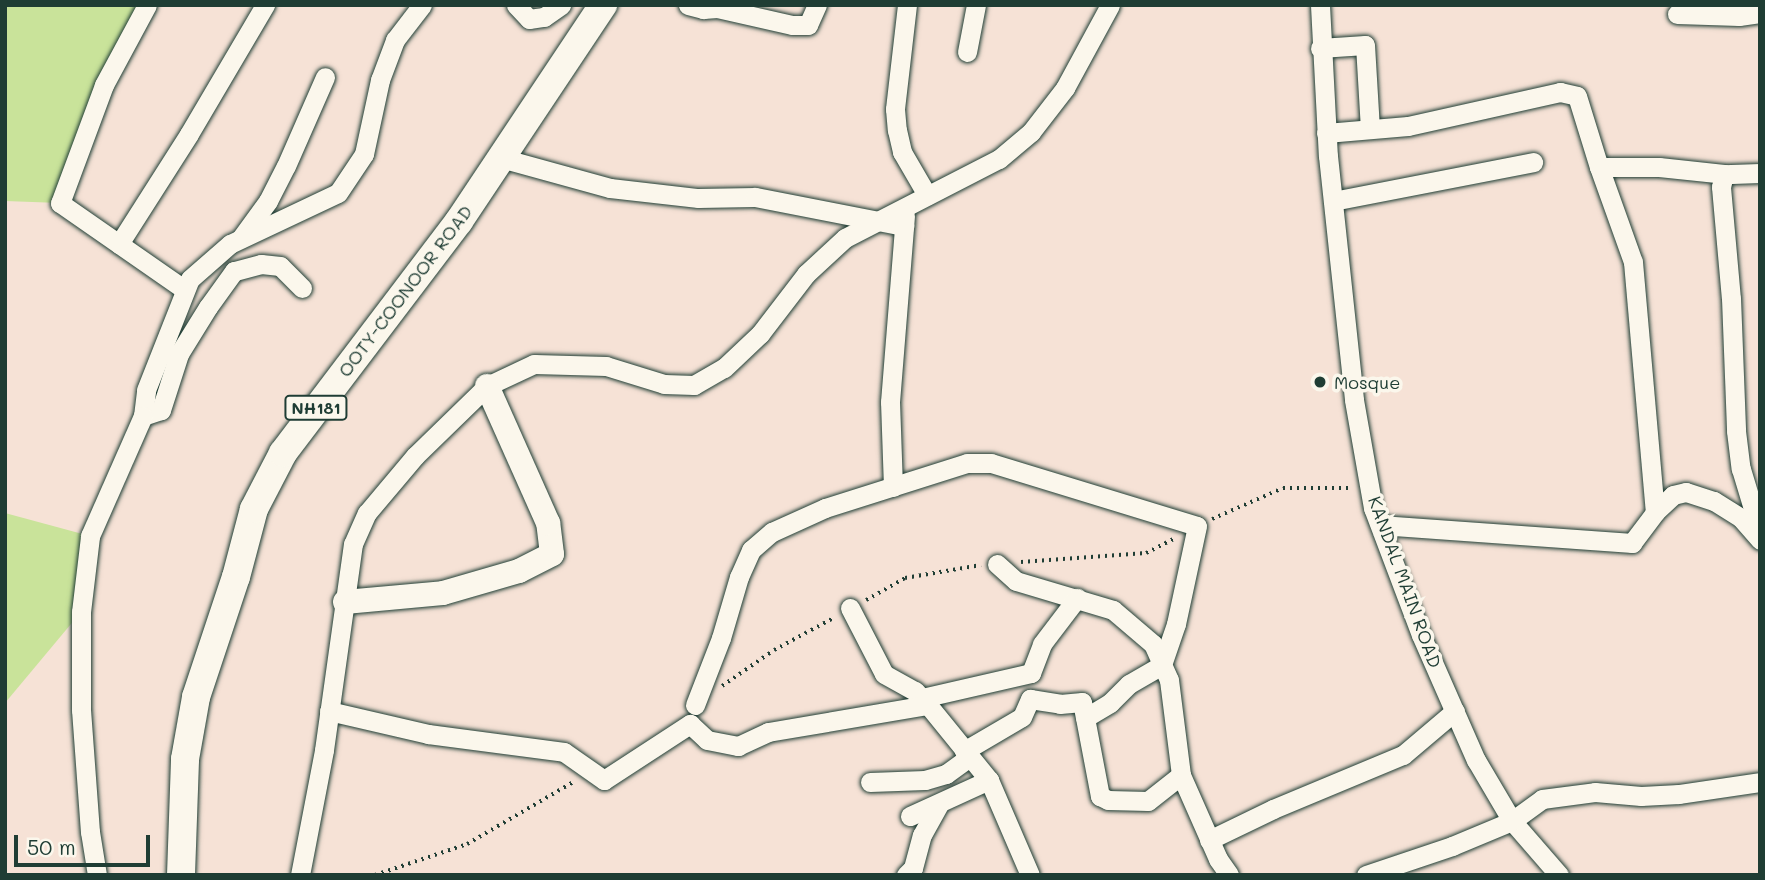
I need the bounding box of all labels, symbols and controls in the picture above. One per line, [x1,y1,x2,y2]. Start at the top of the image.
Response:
street label: OOTY-COONOOR ROAD [333,201,477,381]
place label: Mosque [1334,371,1400,393]
marker: Mosque [1312,374,1328,390]
road number: NH181 [283,396,349,420]
street label: KANDAL MAIN ROAD [1364,493,1446,671]
scale bar [18,820,154,864]
text: 50 m [27,833,76,860]

